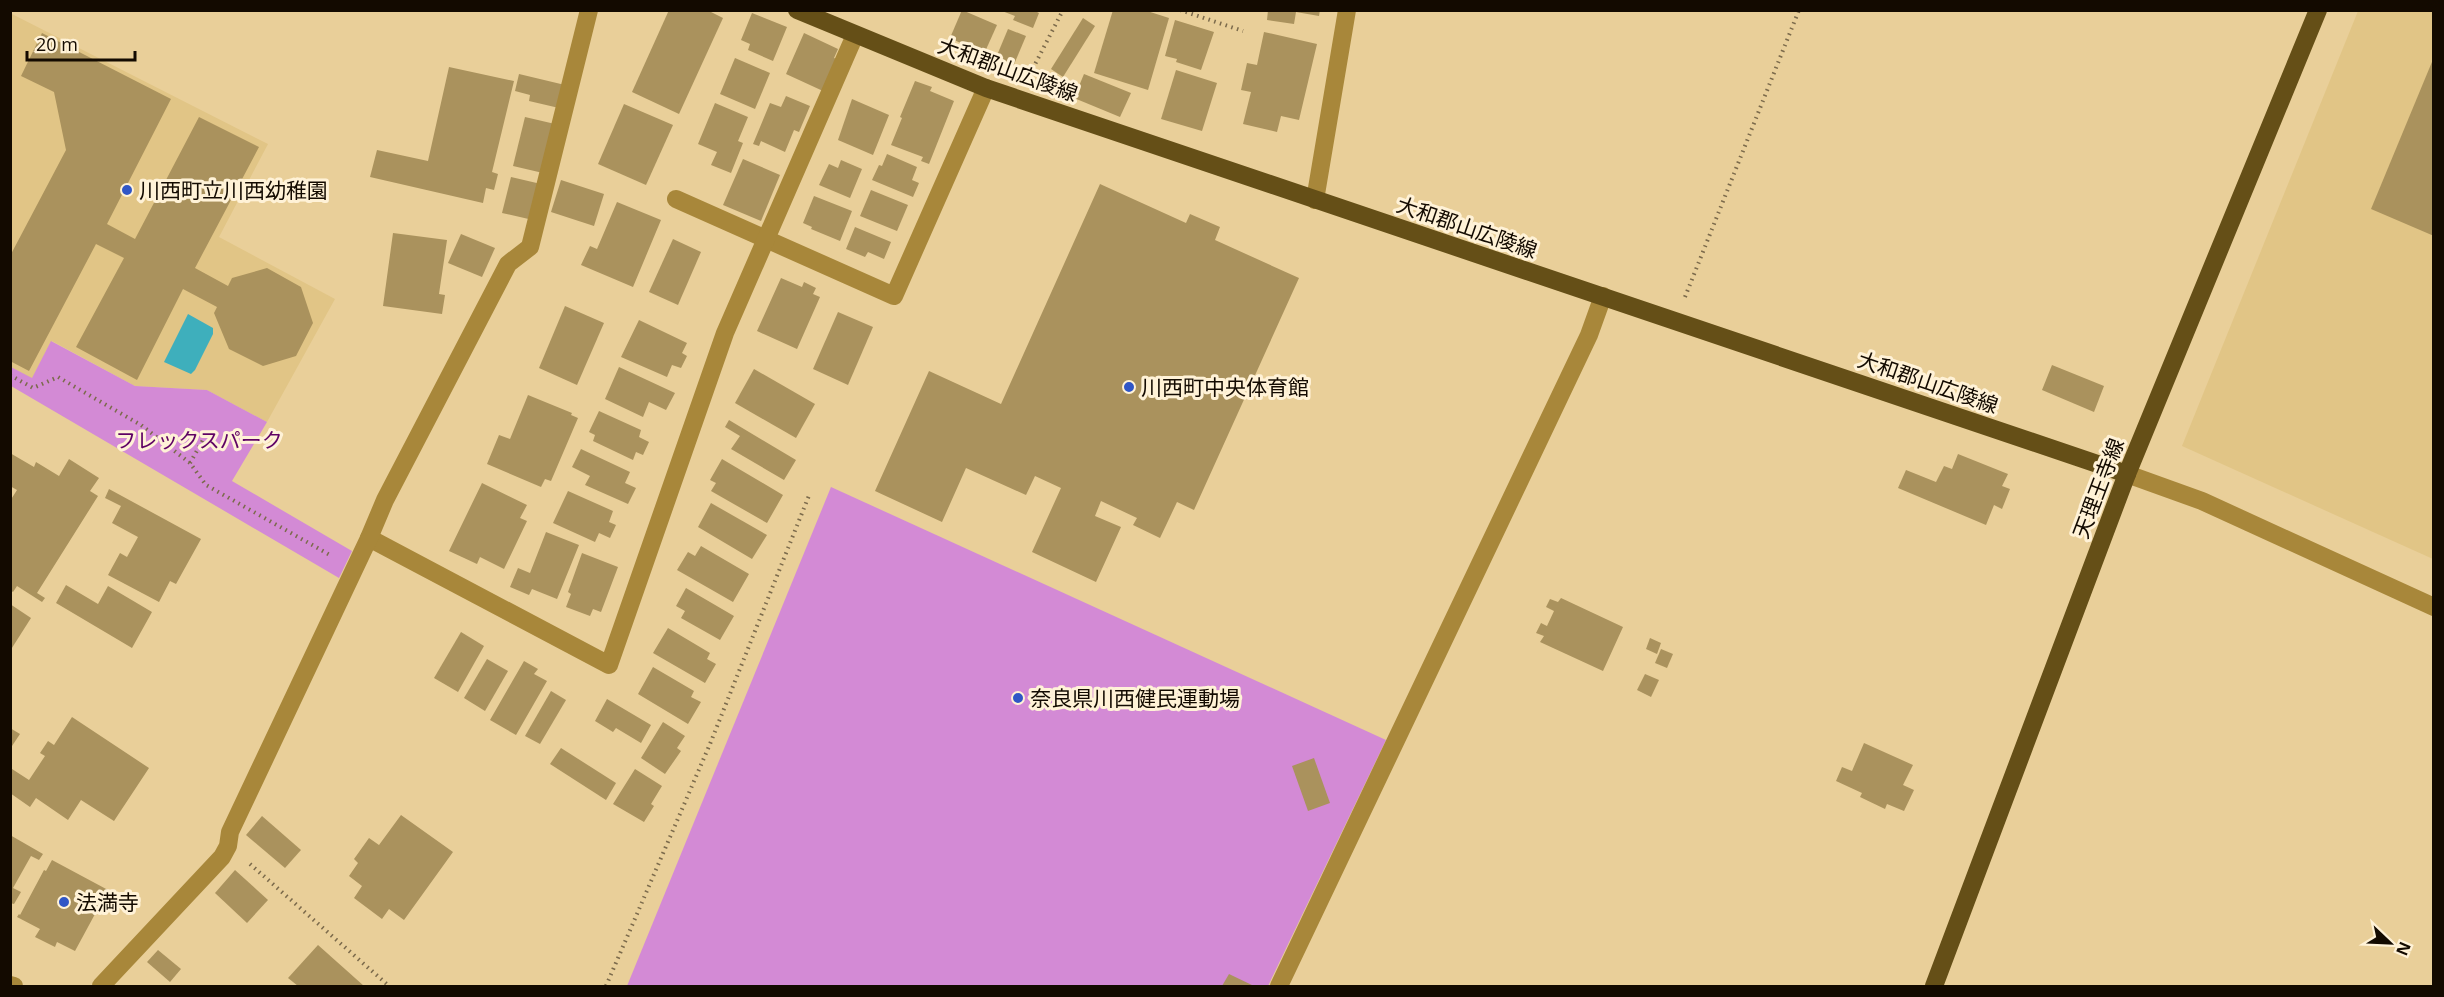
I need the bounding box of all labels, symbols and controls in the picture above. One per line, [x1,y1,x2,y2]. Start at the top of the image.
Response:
scale bar [27,24,135,62]
street label: 大和郡山広陵線 [934,31,1082,107]
text: 20 m [36,32,78,56]
place label: 川西町立川西幼稚園 [139,176,328,204]
marker: 川西町立川西幼稚園 [120,183,134,197]
street label: 大和郡山広陵線 [1393,190,1541,264]
street label: 大和郡山広陵線 [1854,345,2002,419]
place label: 川西町中央体育館 [1141,373,1309,401]
marker: 川西町中央体育館 [1122,380,1136,394]
park label: フレックスパーク [115,426,283,454]
street label: 天理王寺線 [2066,434,2130,542]
place label: 奈良県川西健民運動場 [1030,684,1240,712]
marker: 奈良県川西健民運動場 [1011,691,1025,705]
place label: 法満寺 [76,888,139,916]
marker: 法満寺 [57,895,71,909]
north arrow [2360,913,2420,973]
text: N [2391,939,2416,959]

